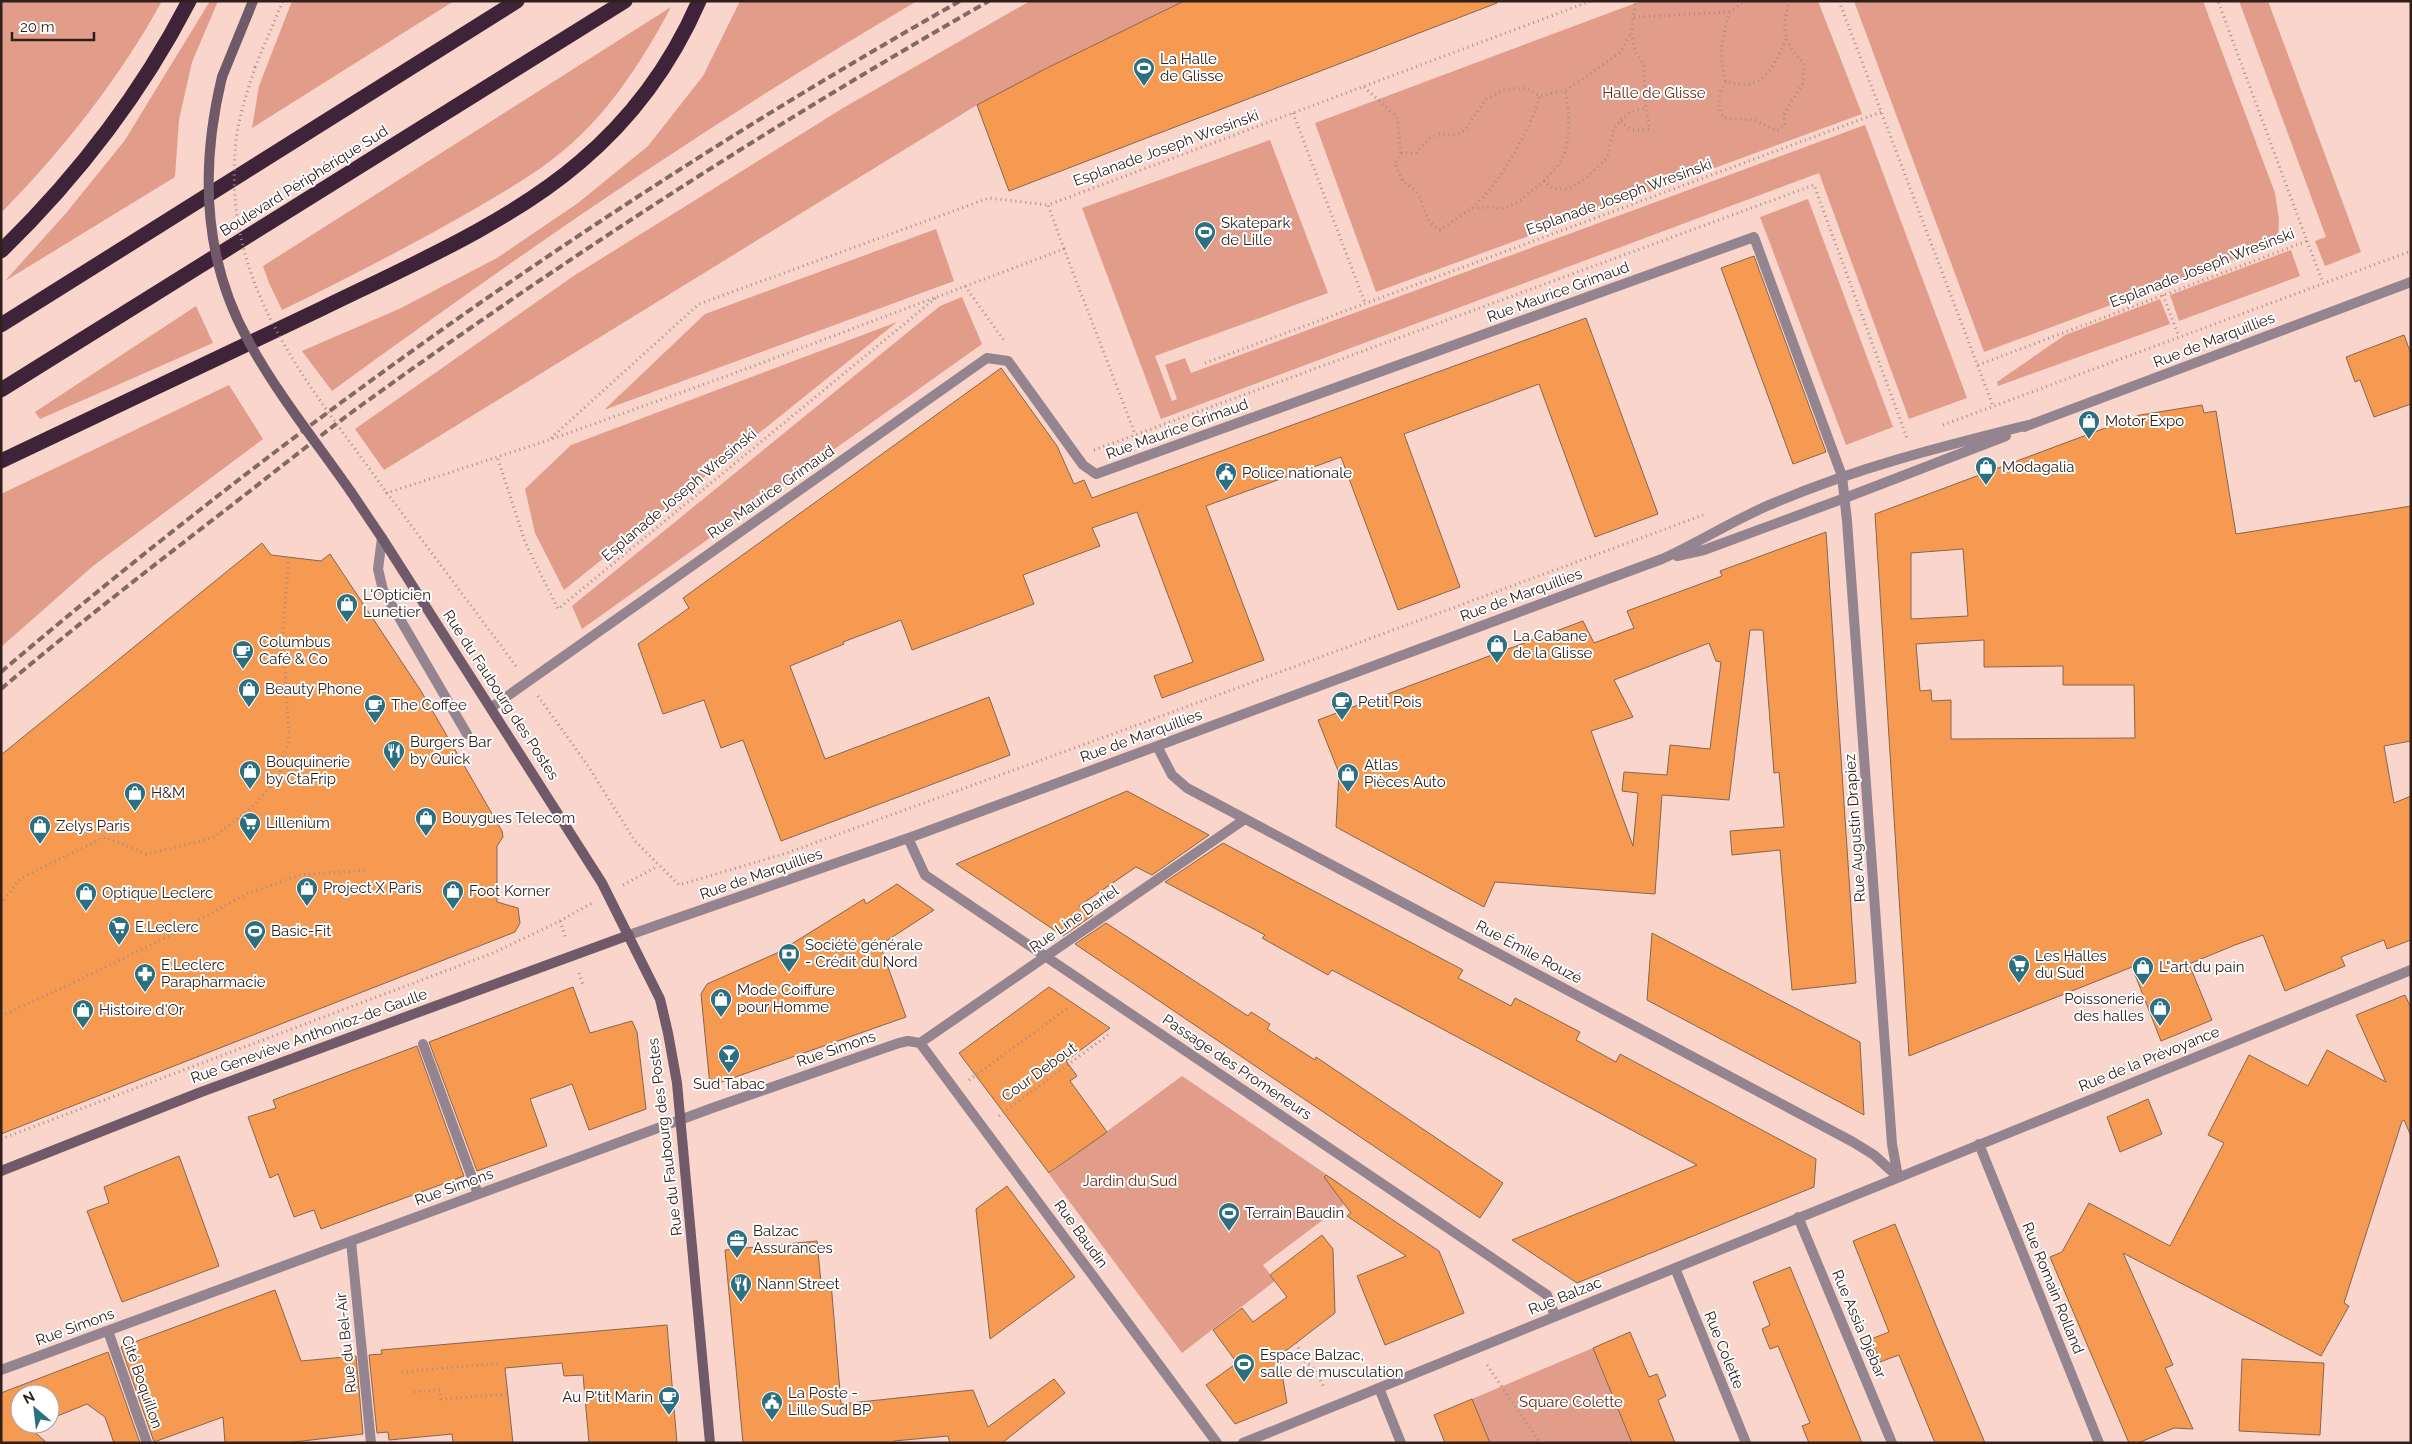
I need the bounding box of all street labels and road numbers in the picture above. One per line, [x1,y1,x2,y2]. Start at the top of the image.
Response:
street label: Esplanade Joseph Wresinski [1071,106,1261,190]
street label: Boulevard Périphérique Sud [217,122,391,240]
street label: Esplanade Joseph Wresinski [1524,155,1714,239]
street label: Esplanade Joseph Wresinski [2107,224,2297,312]
street label: Rue Maurice Grimaud [1484,258,1632,326]
street label: Rue de Marquillies [2151,309,2277,371]
street label: Rue Maurice Grimaud [1103,395,1251,463]
street label: Esplanade Joseph Wresinski [598,425,760,565]
street label: Rue Maurice Grimaud [704,442,838,542]
street label: Rue de Marquillies [1458,565,1584,625]
street label: Rue du Faubourg des Postes [439,607,563,783]
street label: Rue de Marquillies [1078,706,1204,766]
street label: Rue Augustin Drapiez [1841,753,1869,903]
street label: Rue de Marquillies [697,845,825,903]
street label: Rue Line Dariel [1026,881,1123,956]
street label: Rue Émile Rouzé [1473,916,1585,988]
street label: Rue Geneviève Anthonioz-de Gaulle [188,985,430,1087]
street label: Passage des Promeneurs [1159,1010,1315,1124]
street label: Rue de la Prévoyance [2076,1022,2222,1096]
street label: Rue Simons [794,1027,878,1071]
street label: Rue du Faubourg des Postes [644,1037,686,1237]
street label: Cour Debout [998,1039,1080,1105]
street label: Rue Simons [412,1164,496,1210]
street label: Rue Baudin [1050,1196,1112,1272]
street label: Rue Romain Rolland [2018,1220,2088,1356]
street label: Rue Assia Djebar [1828,1267,1890,1382]
street label: Rue Balzac [1526,1273,1604,1319]
street label: Rue du Bel-Air [332,1291,360,1394]
street label: Rue Simons [33,1304,117,1350]
street label: Rue Colette [1700,1309,1748,1392]
street label: Cité Boquillon [118,1333,166,1431]

